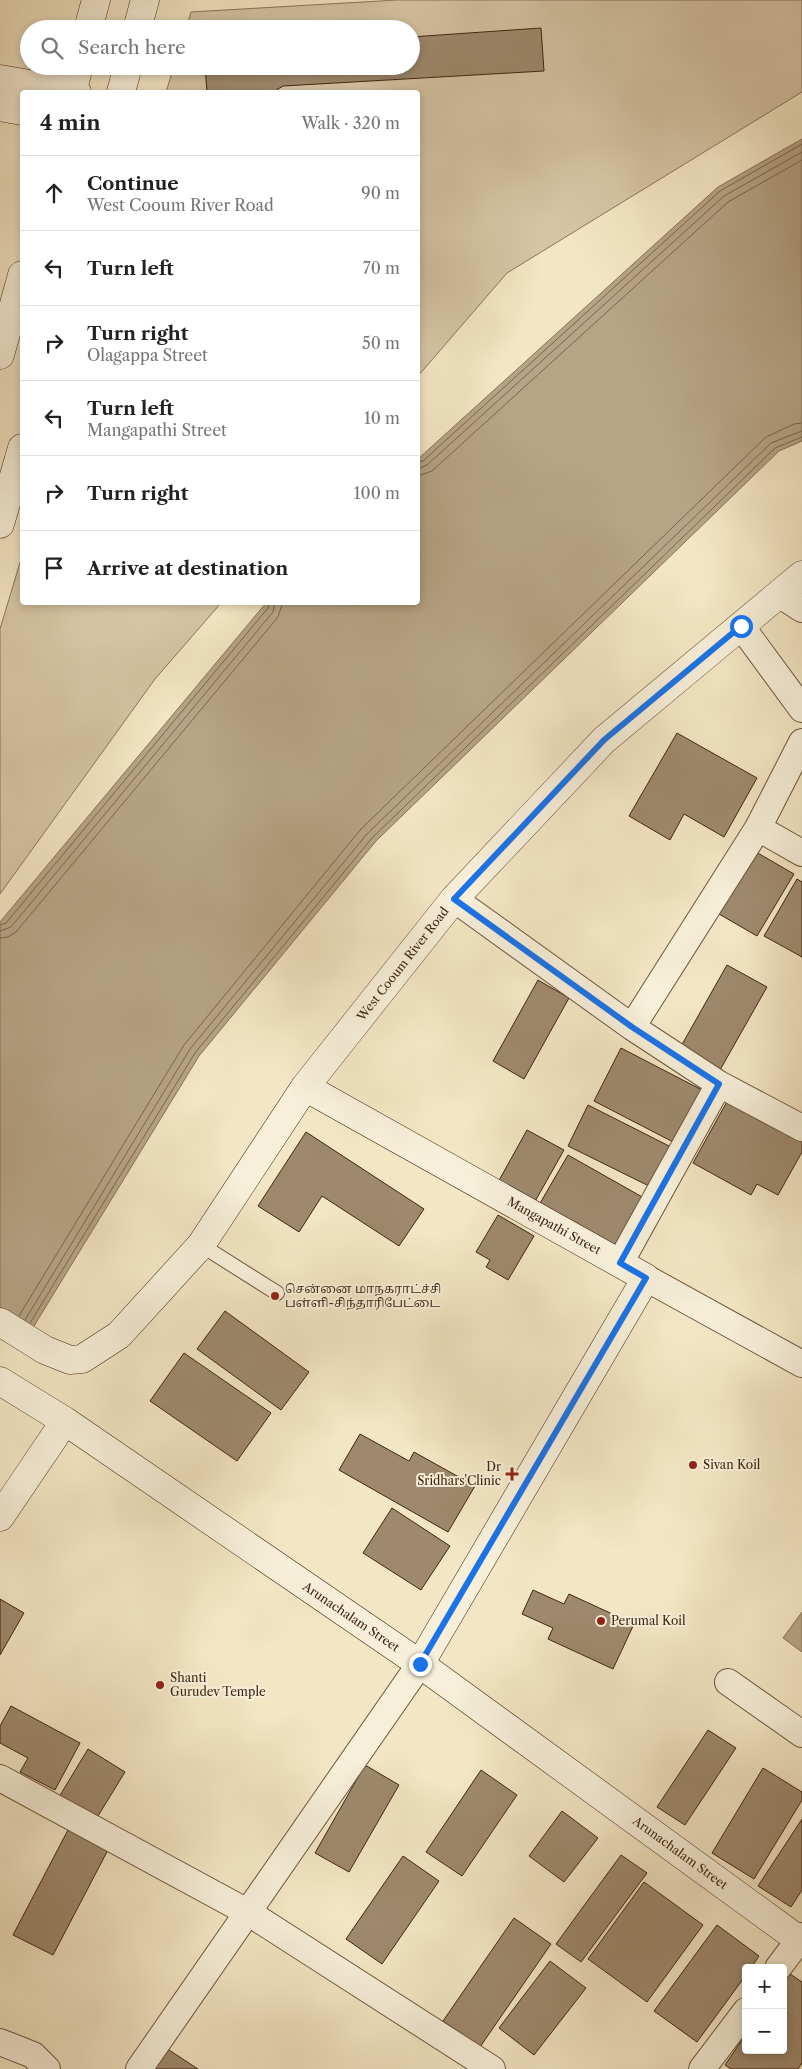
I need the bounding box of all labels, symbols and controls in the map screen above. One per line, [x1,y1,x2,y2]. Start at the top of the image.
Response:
search box [20,20,420,75]
icon: search [38,34,66,62]
text: Search here [78,36,186,59]
text: 4 min [40,110,101,135]
text: Walk · 320 m [301,113,400,133]
text: Continue [87,172,179,195]
icon: ahead [40,179,68,207]
text: 90 m [361,183,400,203]
text: West Cooum River Road [87,195,274,215]
icon: left [40,254,68,282]
text: Turn left [87,257,174,280]
text: 70 m [363,258,400,278]
text: Turn right [87,322,188,345]
icon: right [40,329,68,357]
text: 50 m [362,333,400,353]
text: Olagappa Street [87,345,208,365]
text: Turn left [87,397,174,420]
icon: left [40,404,68,432]
text: 10 m [364,408,400,428]
text: Mangapathi Street [87,420,227,440]
icon: right [40,479,68,507]
text: Turn right [87,482,188,505]
text: 100 m [354,483,400,503]
icon: arrive [40,554,68,582]
text: Arrive at destination [87,557,288,580]
route start [730,615,753,638]
street label: West Cooum River Road [353,903,452,1024]
street label: Mangapathi Street [505,1194,604,1258]
place label: சென்னை மாநகராட்ச்சி பள்ளி-சிந்தாரிபேட்டை [285,1281,441,1310]
marker: சென்னை மாநகராட்ச்சி பள்ளி-சிந்தாரிபேட்டை [269,1290,281,1302]
place label: Sivan Koil [703,1457,761,1472]
place label: Dr Sridhars'Clinic [417,1459,501,1488]
marker: Sivan Koil [687,1459,699,1471]
marker: Dr Sridhars'Clinic [505,1467,519,1481]
street label: Arunachalam Street [299,1578,403,1655]
place label: Perumal Koil [611,1613,686,1628]
marker: Perumal Koil [595,1615,607,1627]
route end [409,1653,432,1676]
place label: Shanti Gurudev Temple [170,1670,266,1699]
marker: Shanti Gurudev Temple [154,1679,166,1691]
street label: Arunachalam Street [629,1813,731,1892]
map controls [742,1964,787,2054]
button: + [742,1964,787,2009]
button: − [742,2009,787,2054]

